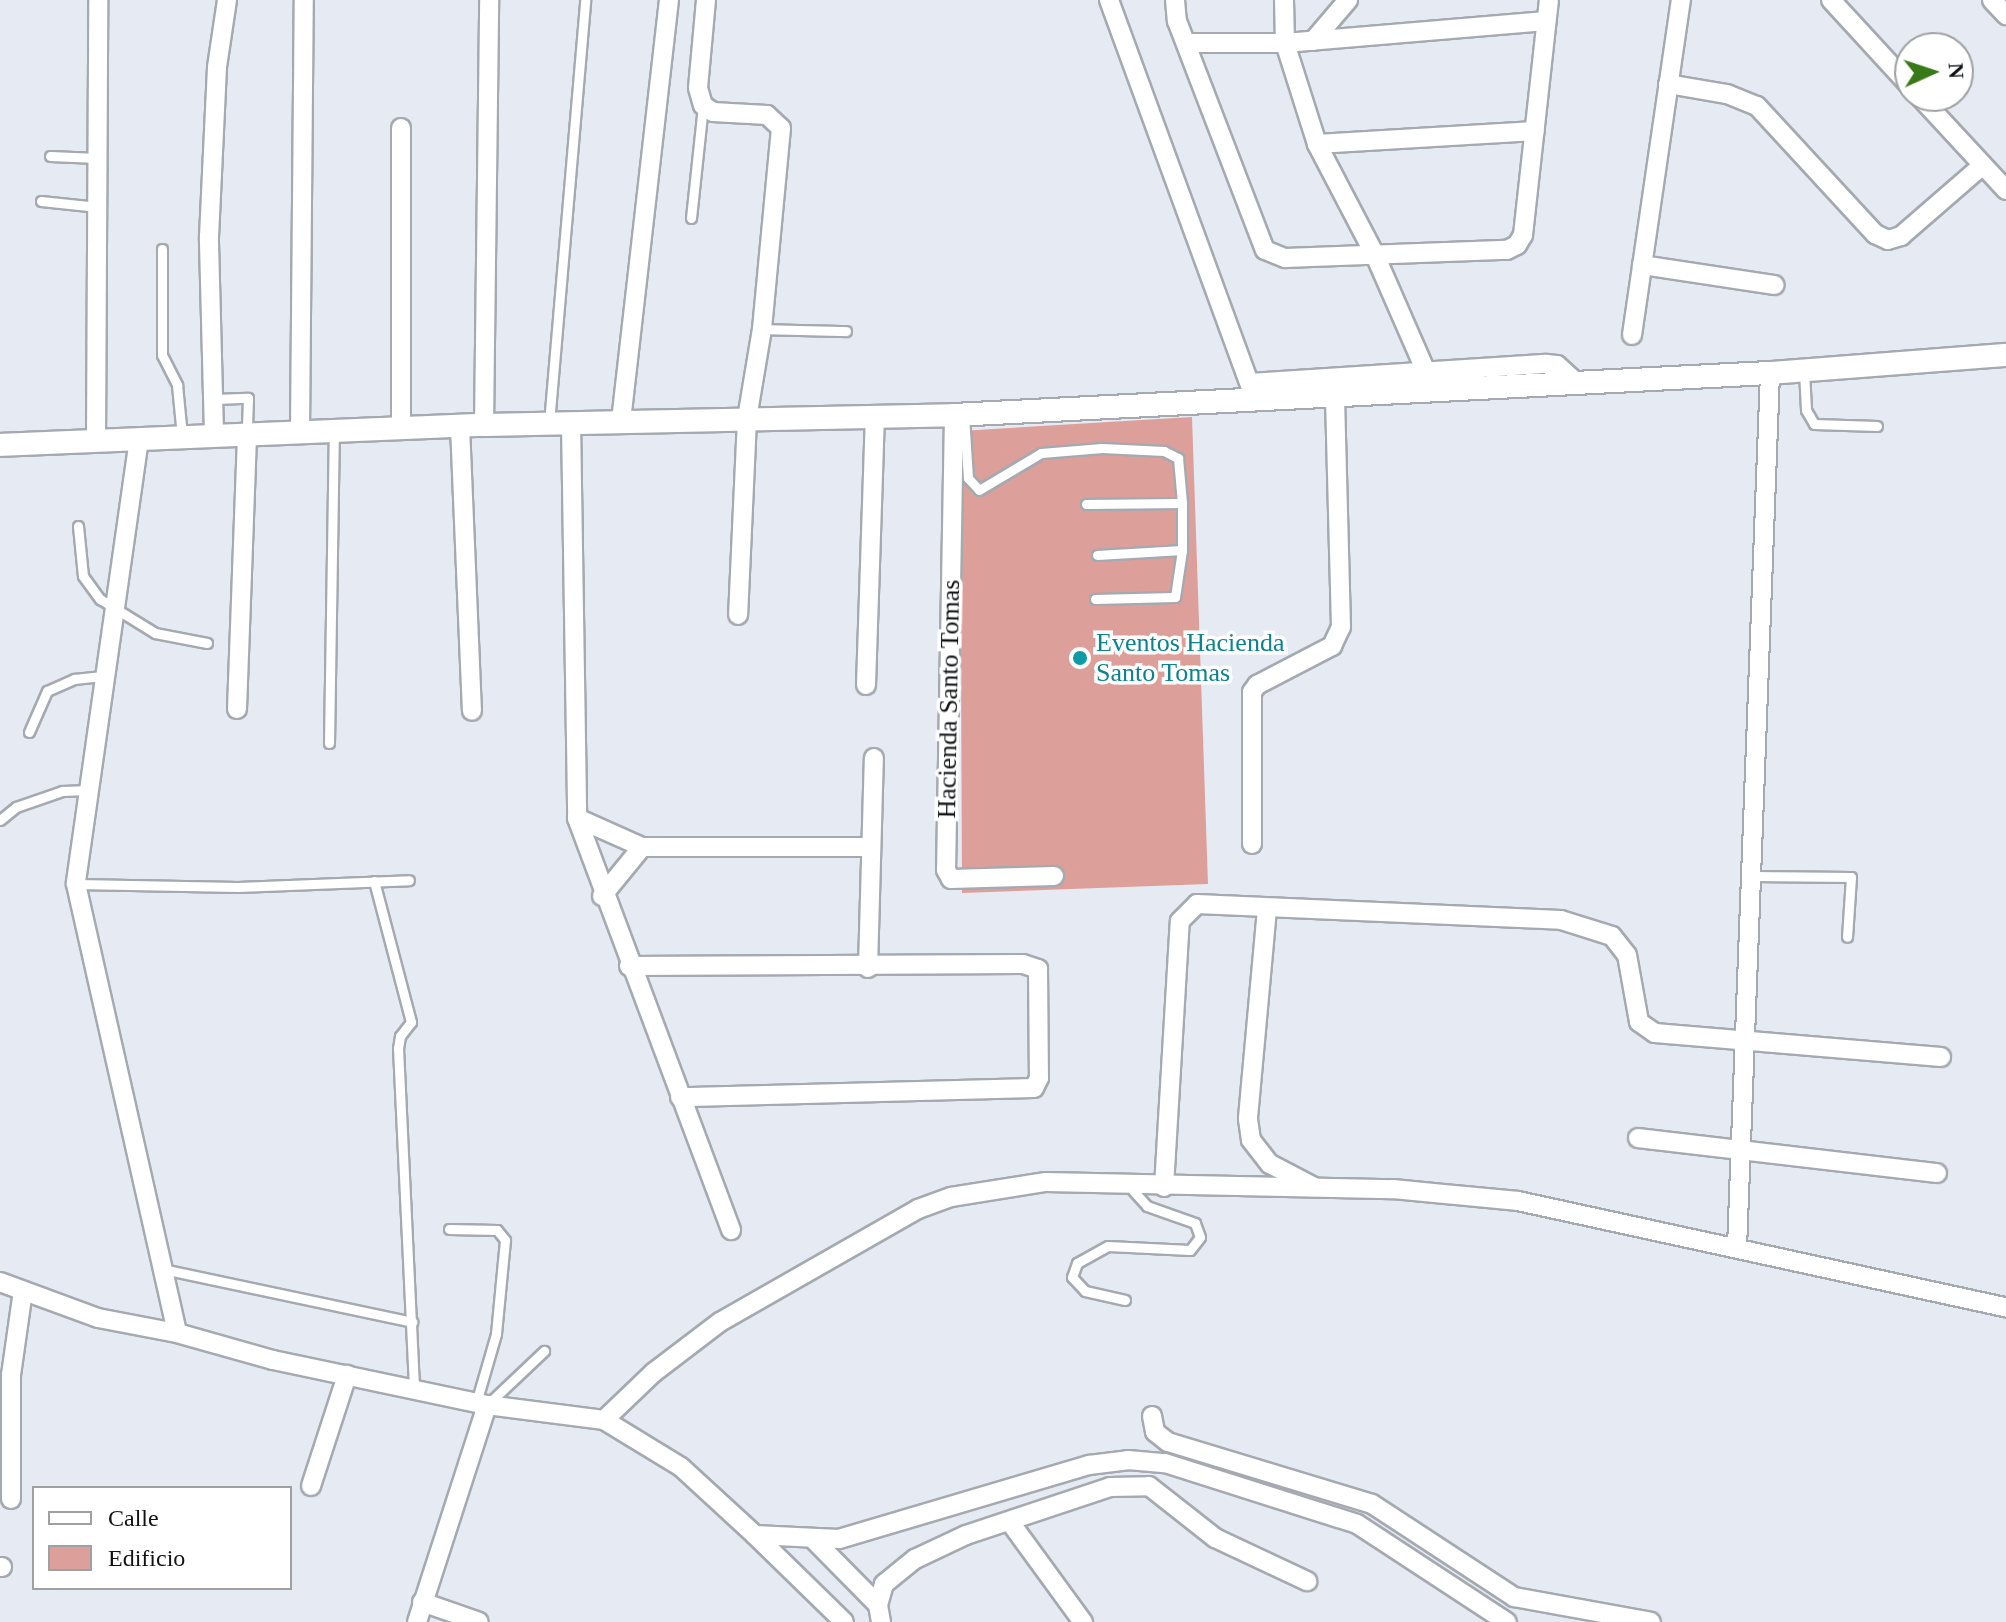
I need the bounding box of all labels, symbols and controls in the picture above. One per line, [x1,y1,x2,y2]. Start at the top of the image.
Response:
north arrow [1894,32,1974,112]
text: N [1944,62,1969,79]
street label: Hacienda Santo Tomas [931,579,967,819]
place label: Eventos Hacienda Santo Tomas [1096,627,1284,688]
marker: Eventos Hacienda Santo Tomas [1071,649,1089,667]
legend [32,1486,292,1590]
text: Calle [108,1505,159,1531]
text: Edificio [108,1545,185,1571]

